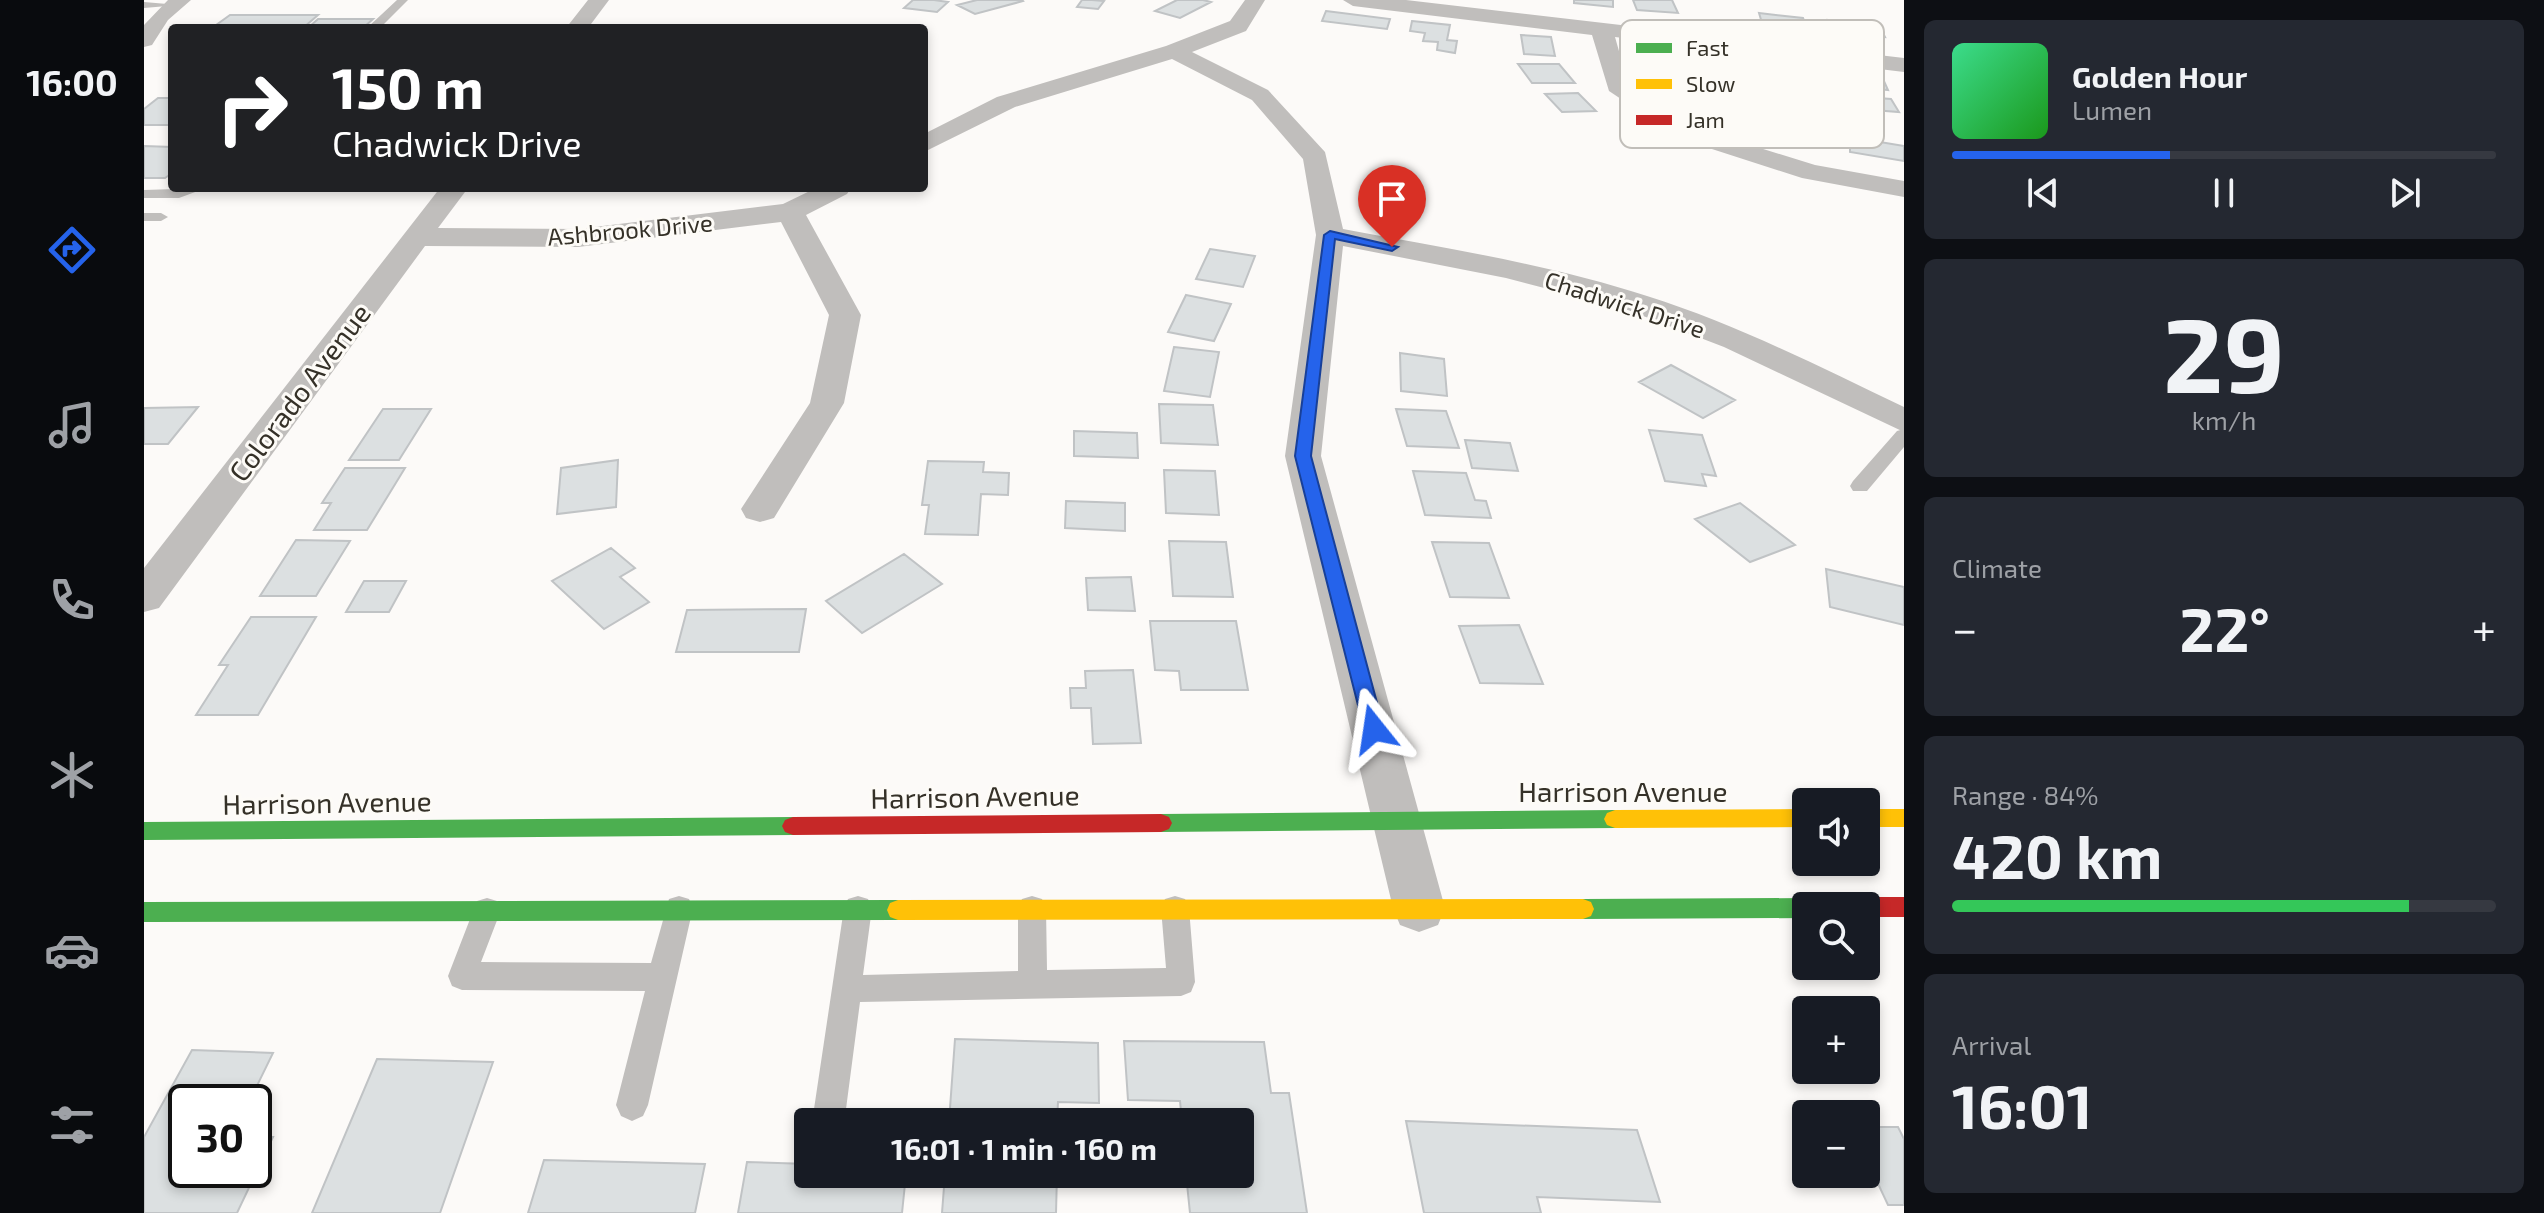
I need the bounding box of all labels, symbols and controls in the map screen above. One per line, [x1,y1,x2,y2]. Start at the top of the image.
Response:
legend [1620,20,1884,148]
text: Fast [1686,34,1729,60]
text: 150 m [332,53,484,120]
icon: right [200,56,304,160]
text: Golden Hour [2072,58,2247,94]
text: 16:00 [26,60,118,103]
text: Slow [1686,70,1735,96]
text: Lumen [2072,94,2152,125]
text: Jam [1686,106,1725,132]
text: Chadwick Drive [332,121,581,164]
pin [1358,165,1426,247]
icon: previous [2021,171,2065,215]
icon: pause [2202,171,2246,215]
icon: next [2383,171,2427,215]
icon: arrive [1370,177,1414,221]
street label: Ashbrook Drive [546,207,714,251]
icon: directions [44,222,100,278]
street label: Chadwick Drive [1541,265,1709,343]
text: 29 [2163,289,2285,414]
street label: Colorado Avenue [221,296,377,488]
icon: music [44,397,100,453]
text: km/h [2192,404,2256,435]
text: Climate [1952,552,2042,583]
icon: phone [44,572,100,628]
text: 22° [2180,592,2270,664]
text: − [1952,601,1978,654]
text: + [2472,601,2496,654]
position arrow [1332,687,1416,771]
icon: climate [44,747,100,803]
street label: Harrison Avenue [1518,774,1728,808]
street label: Harrison Avenue [870,777,1080,815]
text: Range · 84% [1952,779,2099,810]
street label: Harrison Avenue [222,783,432,821]
map controls [1792,788,1880,1188]
button: sound [1792,788,1880,876]
text: 420 km [1952,819,2162,891]
button: search [1792,892,1880,980]
icon: car [44,922,100,978]
button: + [1792,996,1880,1084]
text: Arrival [1952,1029,2031,1060]
text: 16:01 [1952,1069,2093,1141]
speed limit sign: 30 [168,1084,272,1188]
icon: filters [44,1097,100,1153]
button: − [1792,1100,1880,1188]
text: 16:01 · 1 min · 160 m [891,1130,1157,1166]

